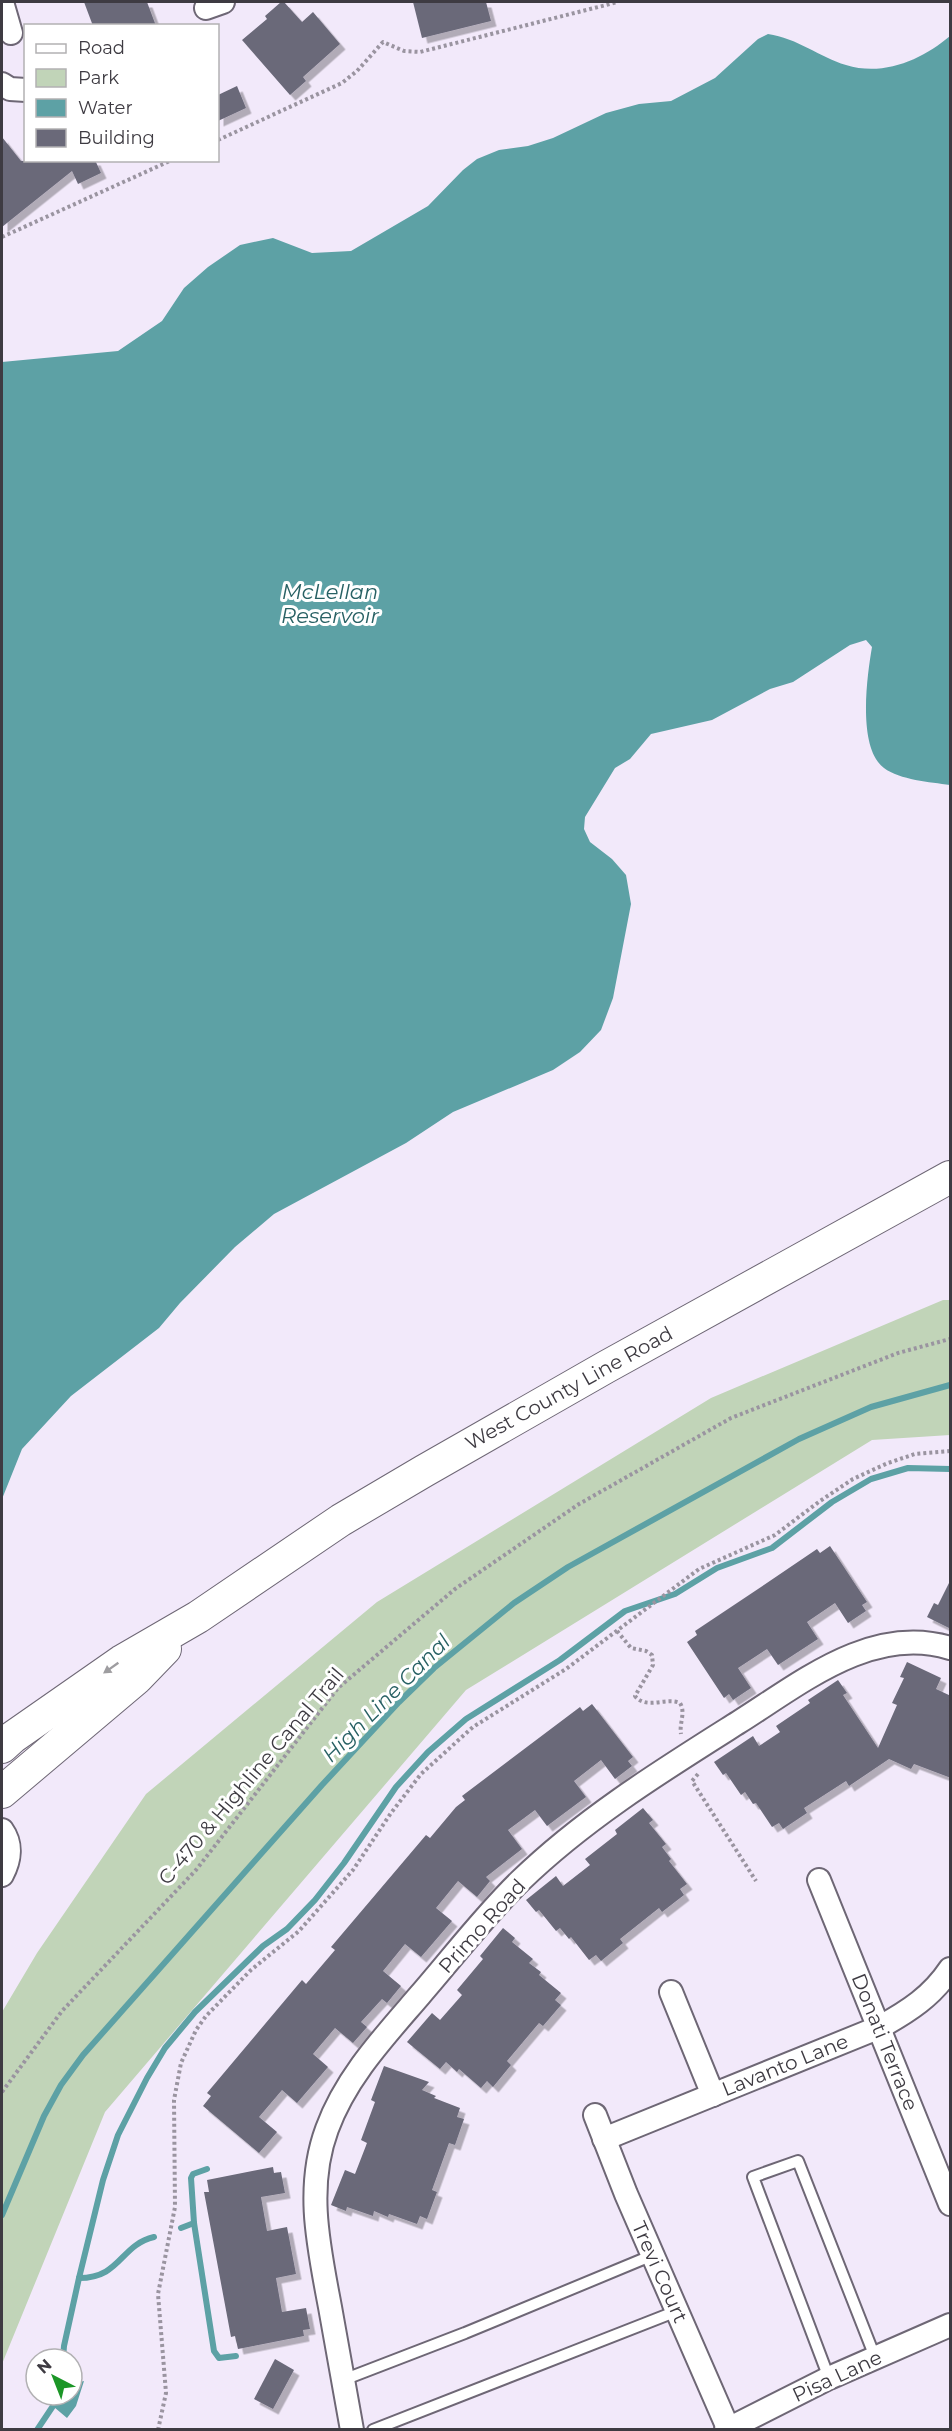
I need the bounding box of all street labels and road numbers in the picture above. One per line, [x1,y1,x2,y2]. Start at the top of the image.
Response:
street label: West County Line Road [461,1321,677,1455]
street label: C-470 & Highline Canal Trail [153,1663,349,1889]
street label: Primo Road [433,1874,531,1978]
street label: Donati Terrace [847,1970,923,2114]
street label: Lavanto Lane [718,2029,852,2101]
street label: Trevi Court [627,2218,693,2326]
street label: Pisa Lane [789,2345,885,2407]

